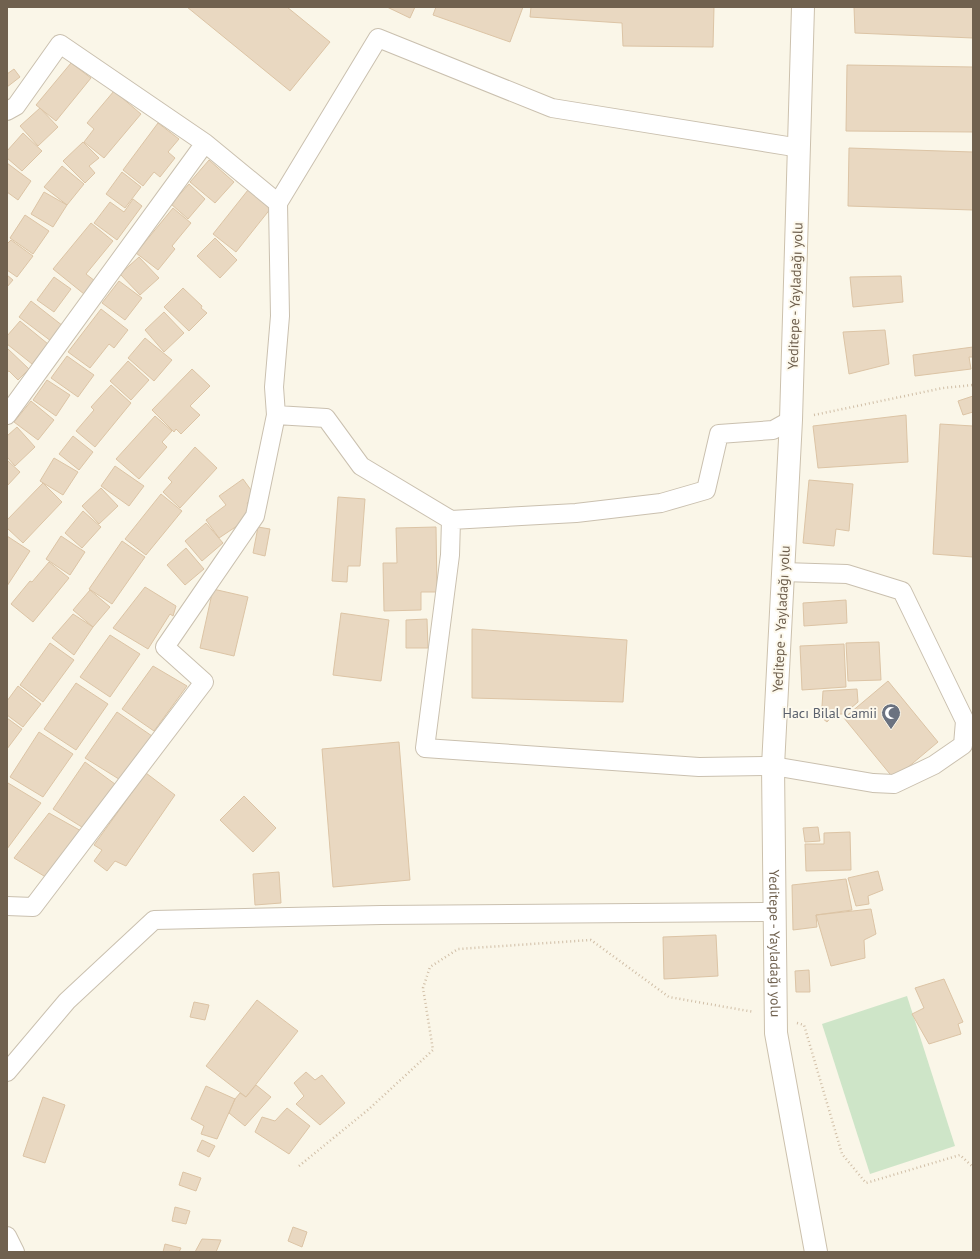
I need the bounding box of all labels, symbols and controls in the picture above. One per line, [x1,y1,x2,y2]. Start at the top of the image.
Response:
street label: Yeditepe - Yayladağı yolu [783,222,807,370]
street label: Yeditepe - Yayladağı yolu [768,545,794,693]
mosque icon: Hacı Bilal Camii [880,702,902,730]
place label: Hacı Bilal Camii [782,704,877,722]
street label: Yeditepe - Yayladağı yolu [765,869,785,1017]

